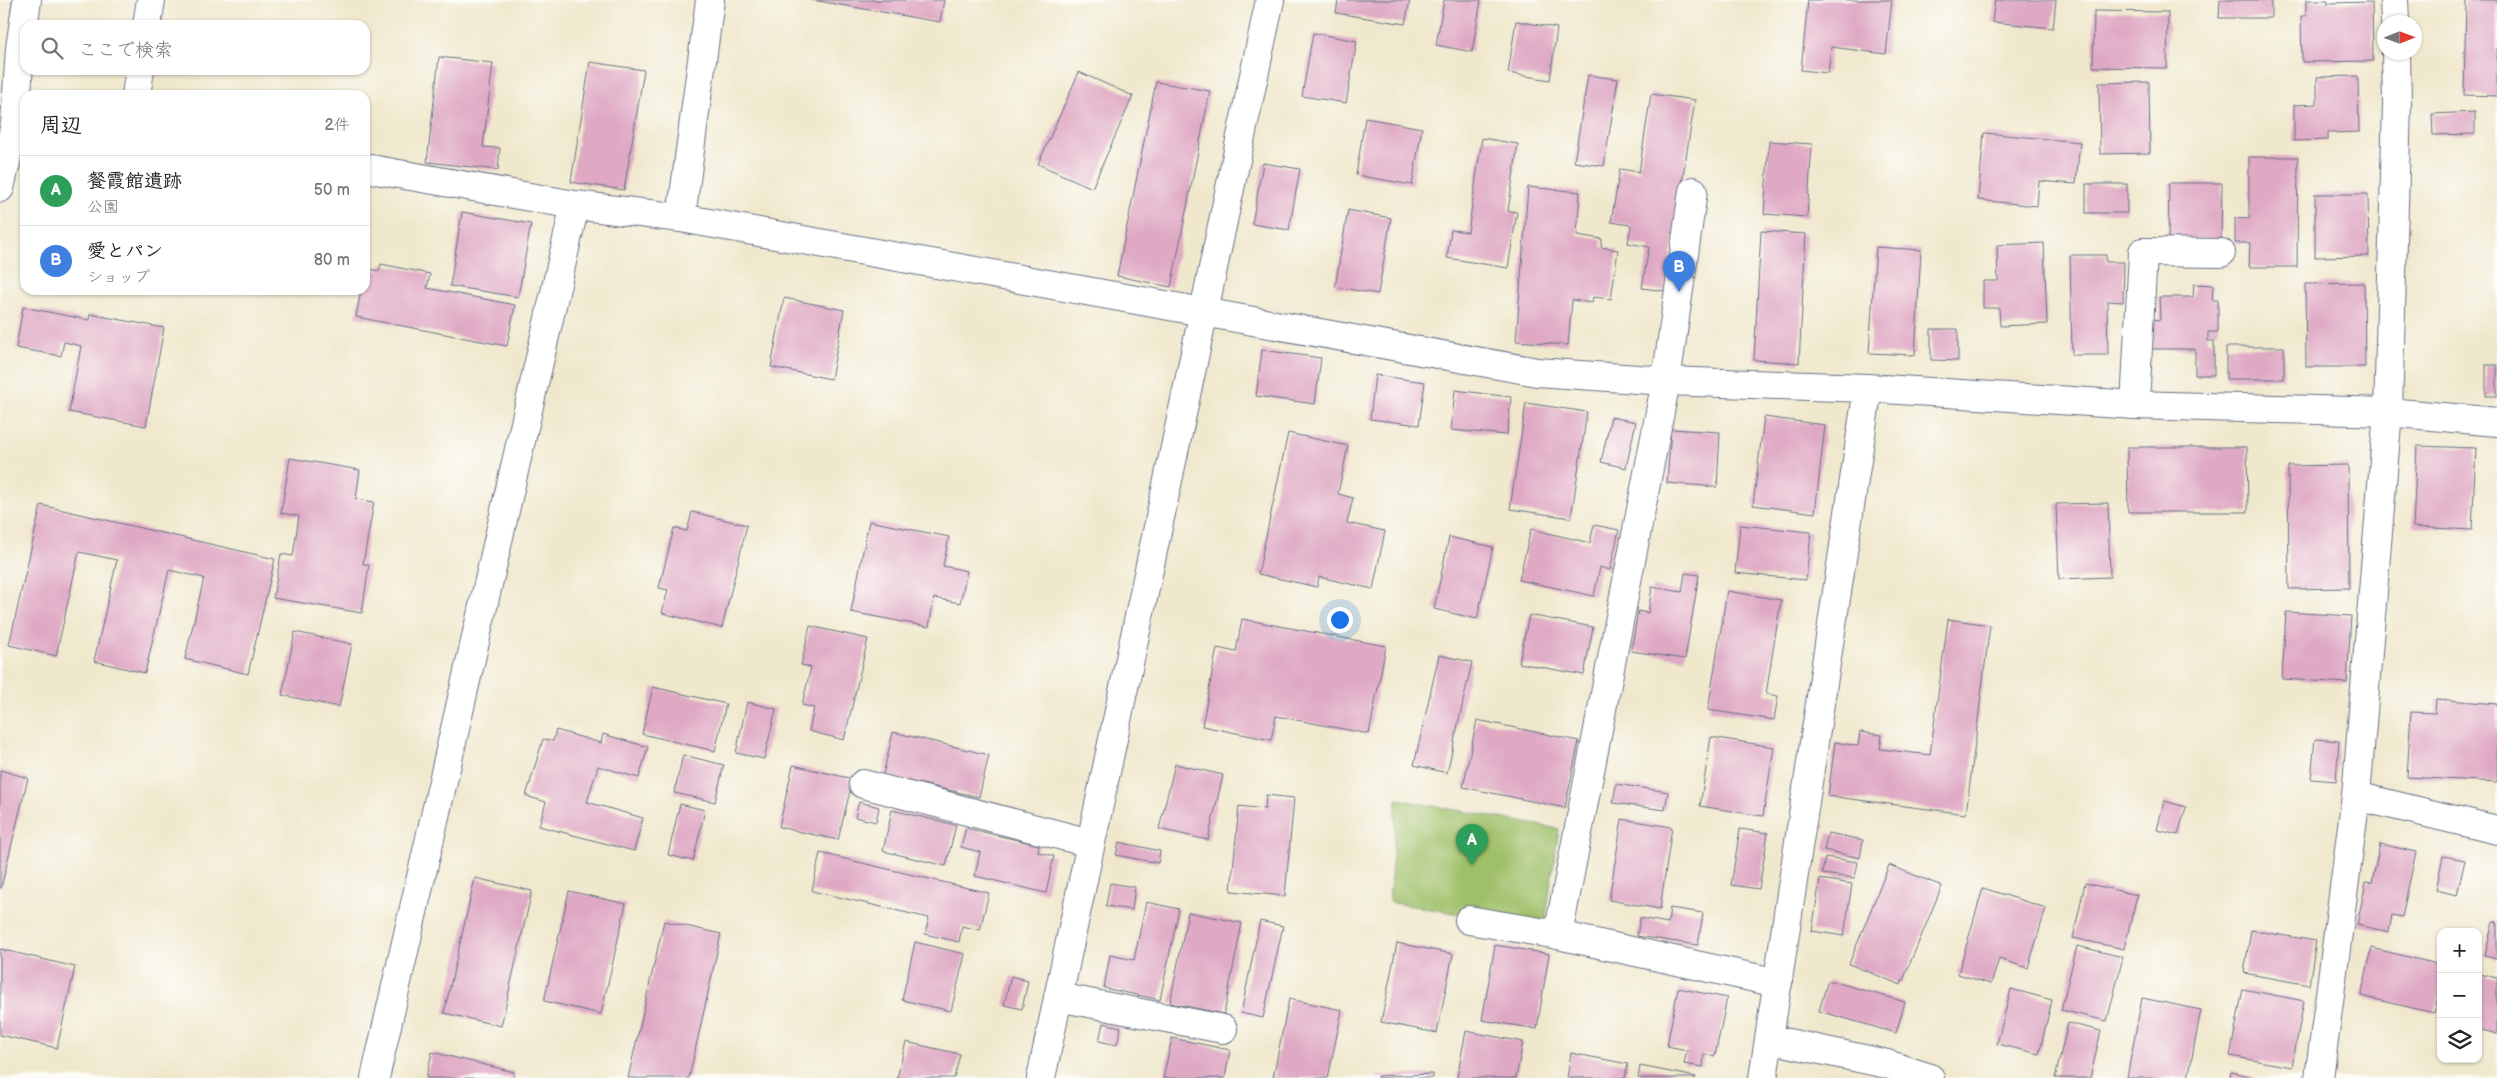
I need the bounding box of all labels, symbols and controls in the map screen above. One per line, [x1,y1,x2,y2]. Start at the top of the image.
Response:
north arrow [2377,15,2422,60]
search box [20,20,370,75]
icon: search [38,34,66,62]
text: ここで検索 [78,39,173,62]
text: 周辺 [40,113,82,138]
text: 2件 [325,116,350,135]
text: 餐霞館遺跡 [87,170,182,193]
text: A [51,181,61,200]
text: 50 m [314,181,350,200]
text: 公園 [87,198,119,217]
text: 愛とパン [87,240,163,263]
text: B [50,251,62,270]
text: 80 m [314,251,350,270]
pin: B [1663,251,1695,292]
text: ショップ [87,268,150,287]
your location [1327,607,1353,633]
pin: A [1456,824,1488,865]
map controls [2437,928,2482,1063]
button: + [2437,928,2482,973]
button: − [2437,973,2482,1018]
button: layers [2437,1018,2482,1063]

